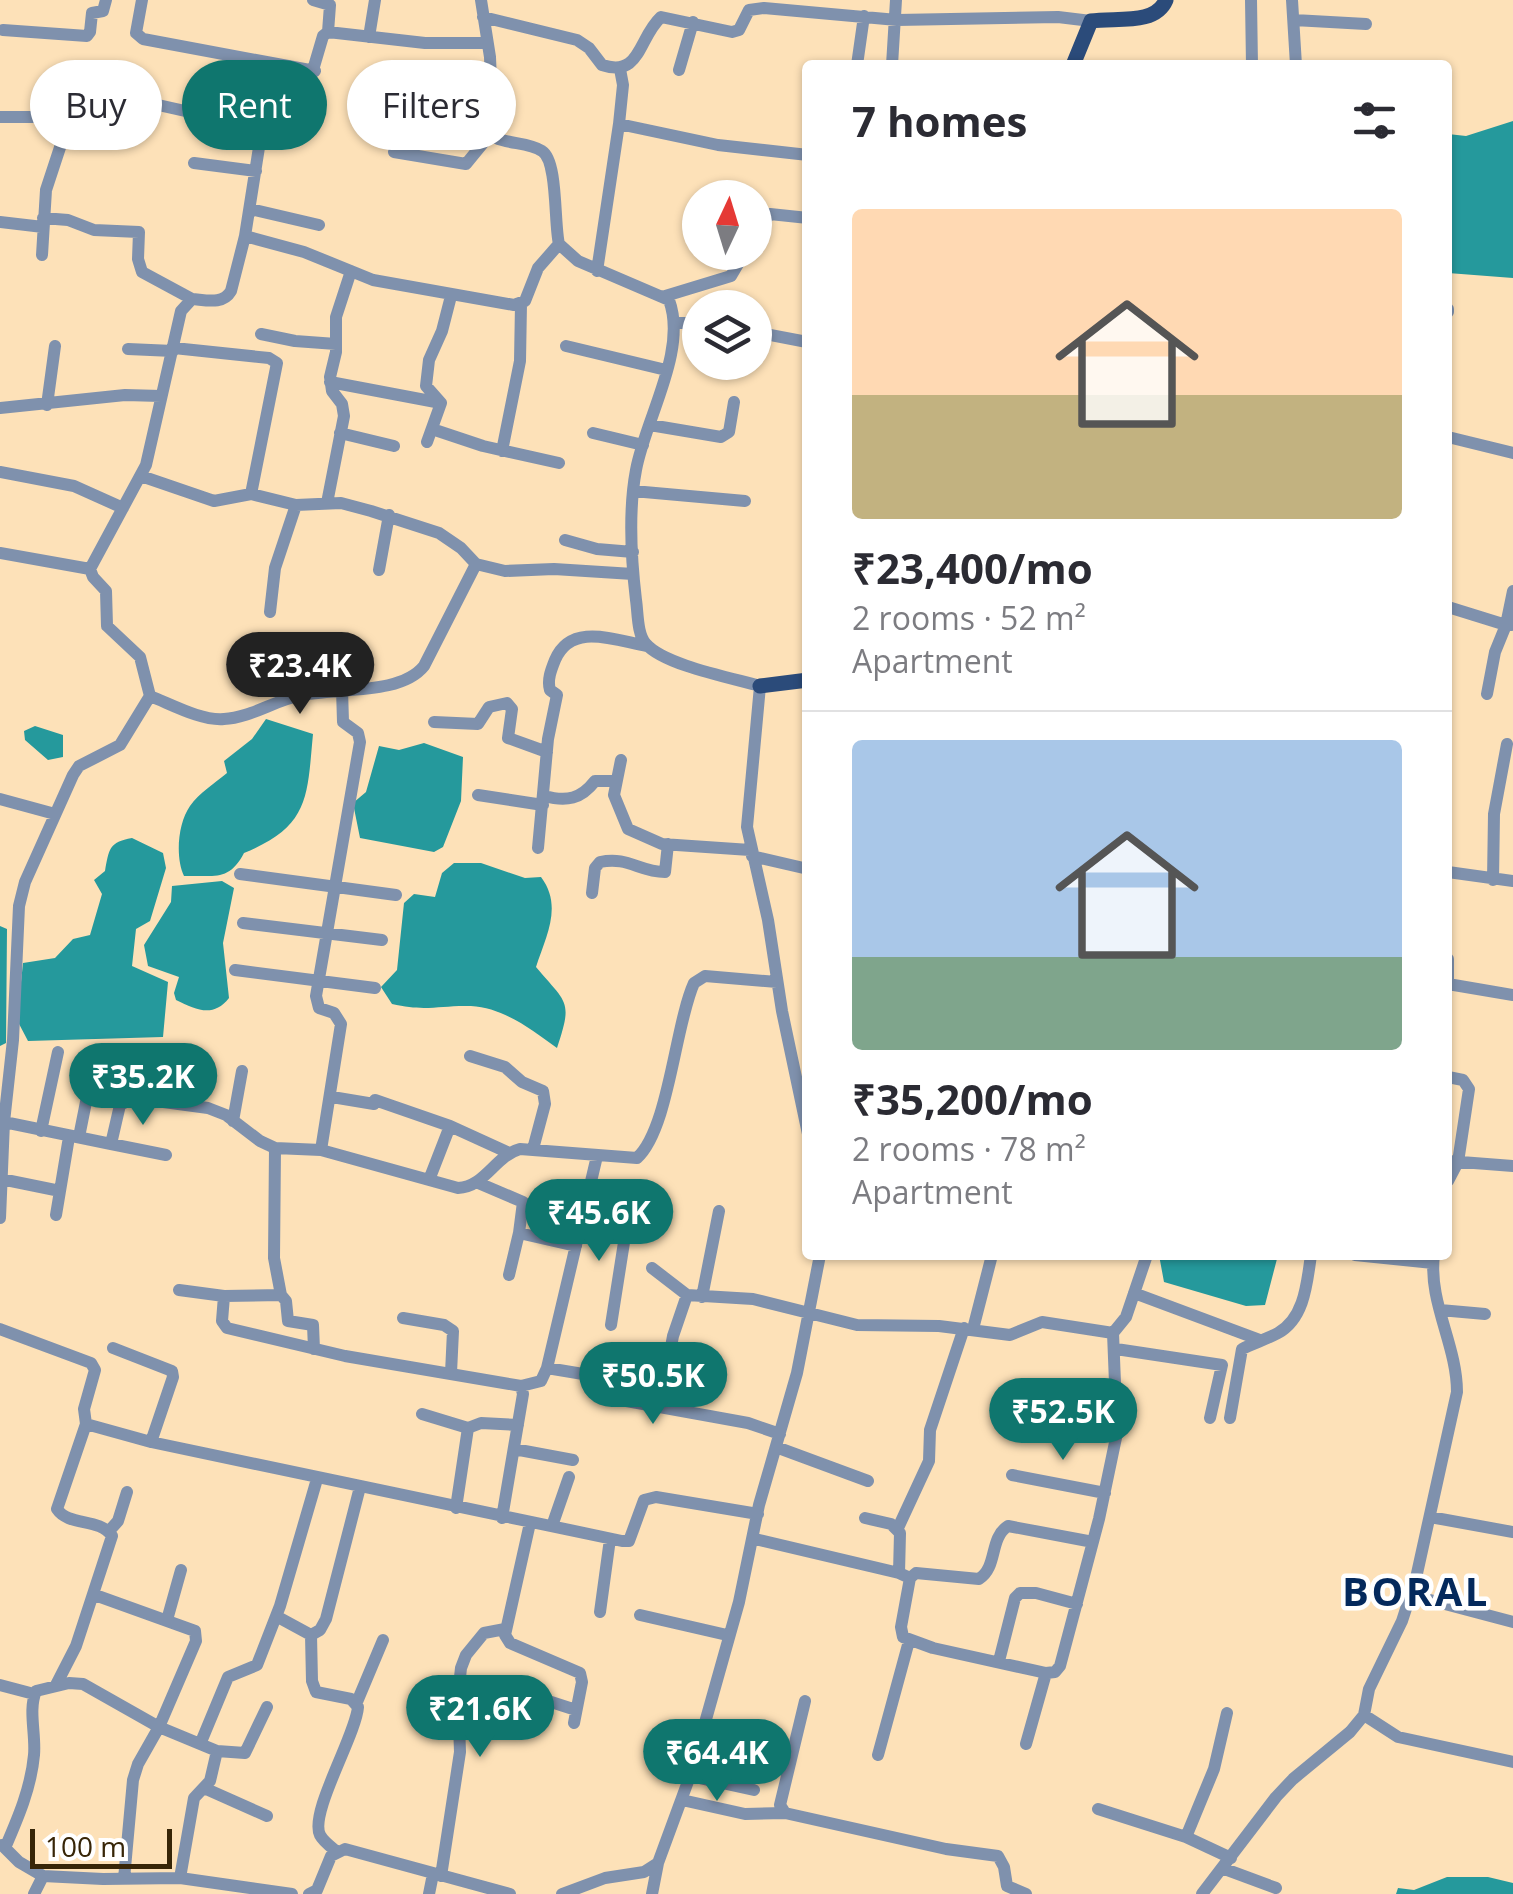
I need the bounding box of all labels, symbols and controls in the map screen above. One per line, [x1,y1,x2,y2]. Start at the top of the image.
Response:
chip: Buy [30,60,162,150]
chip: Rent [182,60,327,150]
chip: Filters [347,60,516,150]
text: 7 homes [852,92,1027,149]
icon: filters [1347,93,1402,148]
north arrow [682,180,772,270]
map controls [682,180,772,380]
icon: home [1037,274,1217,454]
button: layers [682,290,772,380]
text: ₹23,400/mo [852,539,1093,596]
text: 2 rooms · 52 m² [852,596,1086,639]
pin: ₹23.4K [219,632,381,717]
text: Apartment [852,639,1013,682]
text: ₹23.4K [248,643,352,686]
icon: home [1037,805,1217,985]
pin: ₹35.2K [62,1043,224,1128]
text: ₹35.2K [91,1054,195,1097]
text: ₹35,200/mo [852,1070,1093,1127]
text: 2 rooms · 78 m² [852,1127,1086,1170]
text: Apartment [852,1170,1013,1213]
pin: ₹45.6K [518,1179,680,1264]
text: ₹45.6K [547,1190,651,1233]
pin: ₹50.5K [572,1342,734,1427]
text: ₹50.5K [601,1353,705,1396]
pin: ₹52.5K [982,1378,1144,1463]
text: ₹52.5K [1011,1389,1115,1432]
district label: BORAL [1342,1563,1490,1618]
pin: ₹21.6K [399,1675,561,1760]
text: ₹21.6K [428,1686,532,1729]
pin: ₹64.4K [636,1719,798,1804]
text: ₹64.4K [665,1730,769,1773]
scale bar [30,1824,172,1868]
text: 100 m [45,1827,126,1865]

